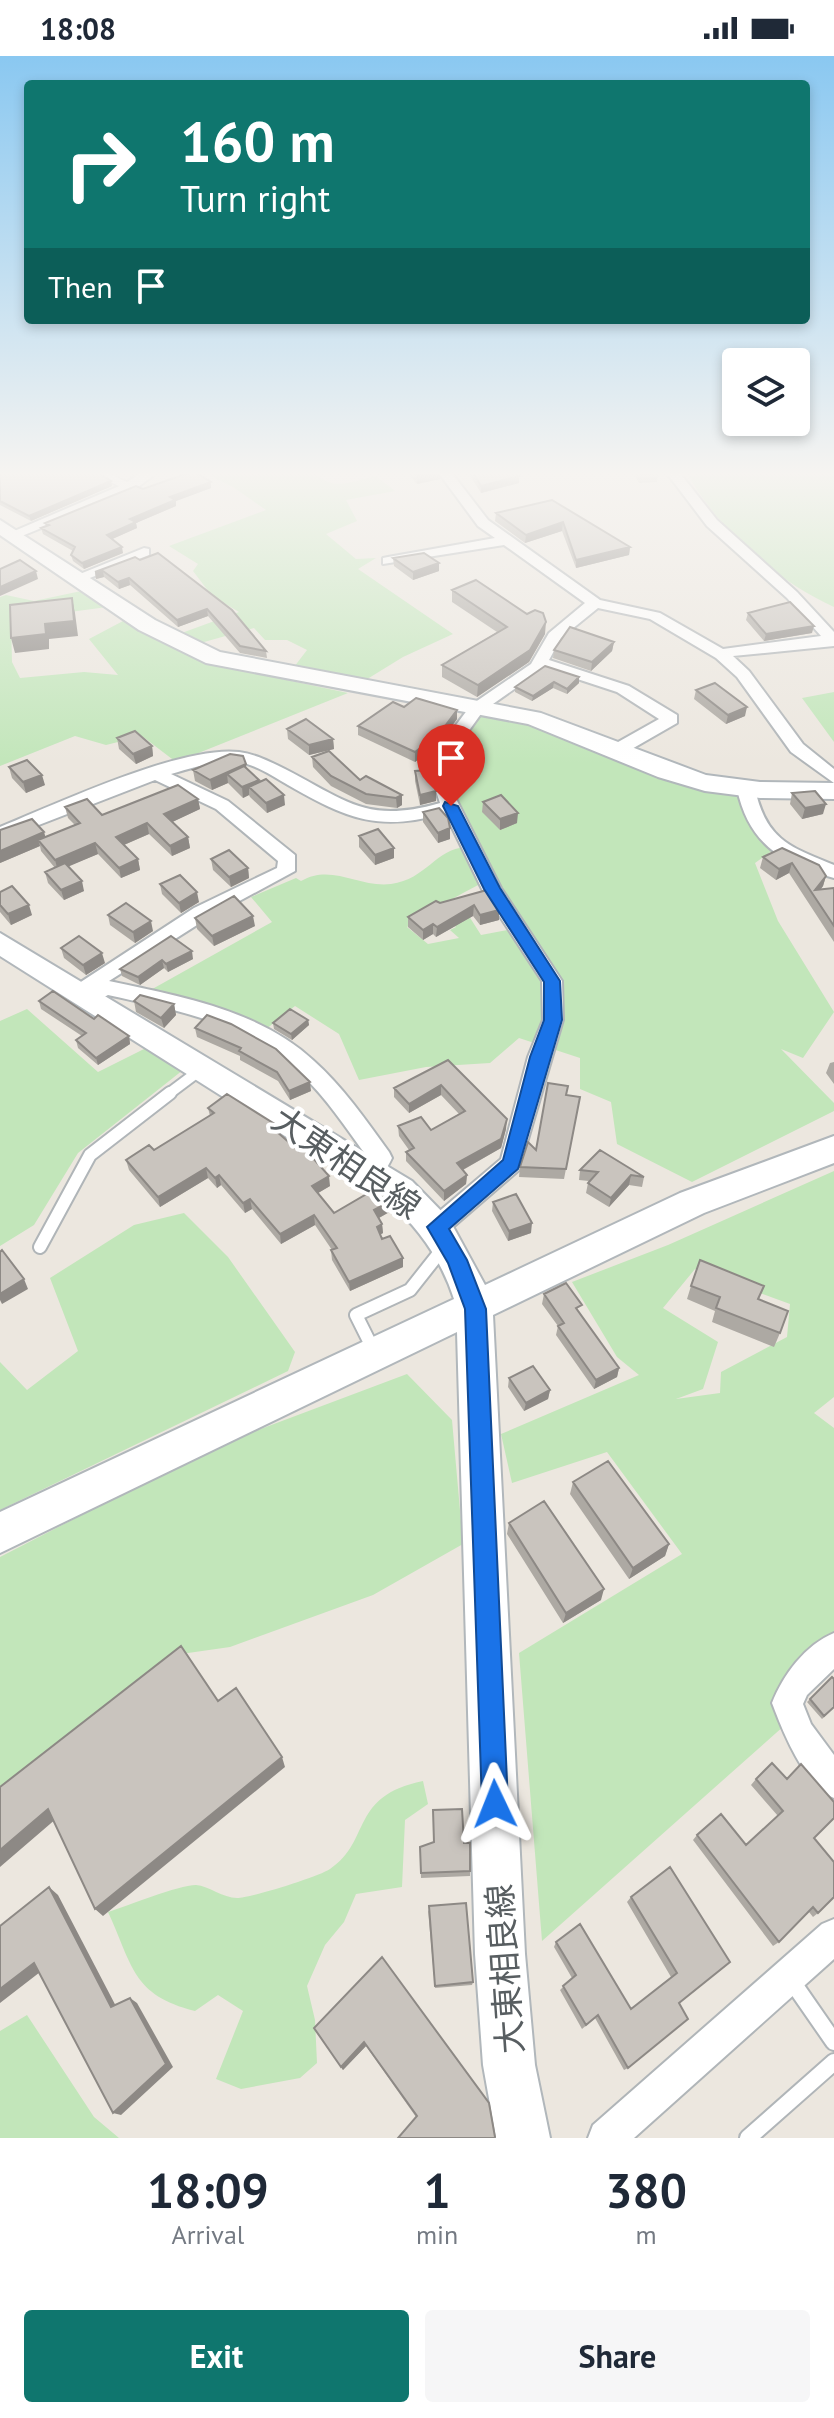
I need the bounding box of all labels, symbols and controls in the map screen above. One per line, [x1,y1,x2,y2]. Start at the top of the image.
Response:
text: 18:08 [40,9,116,48]
text: 160 m [180,105,335,177]
icon: right [48,112,152,216]
text: Turn right [180,175,330,222]
icon: arrive [129,264,173,308]
text: Then [48,267,113,306]
map controls [722,348,810,436]
button: layers [722,348,810,436]
pin [417,724,485,806]
icon: arrive [429,736,473,780]
street label: 大東相良線 [264,1096,430,1228]
position arrow [453,1762,537,1846]
street label: 大東相良線 [476,1883,532,2055]
text: 18:09 [147,2159,269,2221]
text: 1 [423,2159,451,2221]
text: 380 [605,2159,687,2221]
text: Arrival [172,2218,244,2251]
text: min [416,2218,458,2251]
text: m [636,2218,657,2251]
button: Exit [24,2310,409,2402]
button: Share [425,2310,810,2402]

